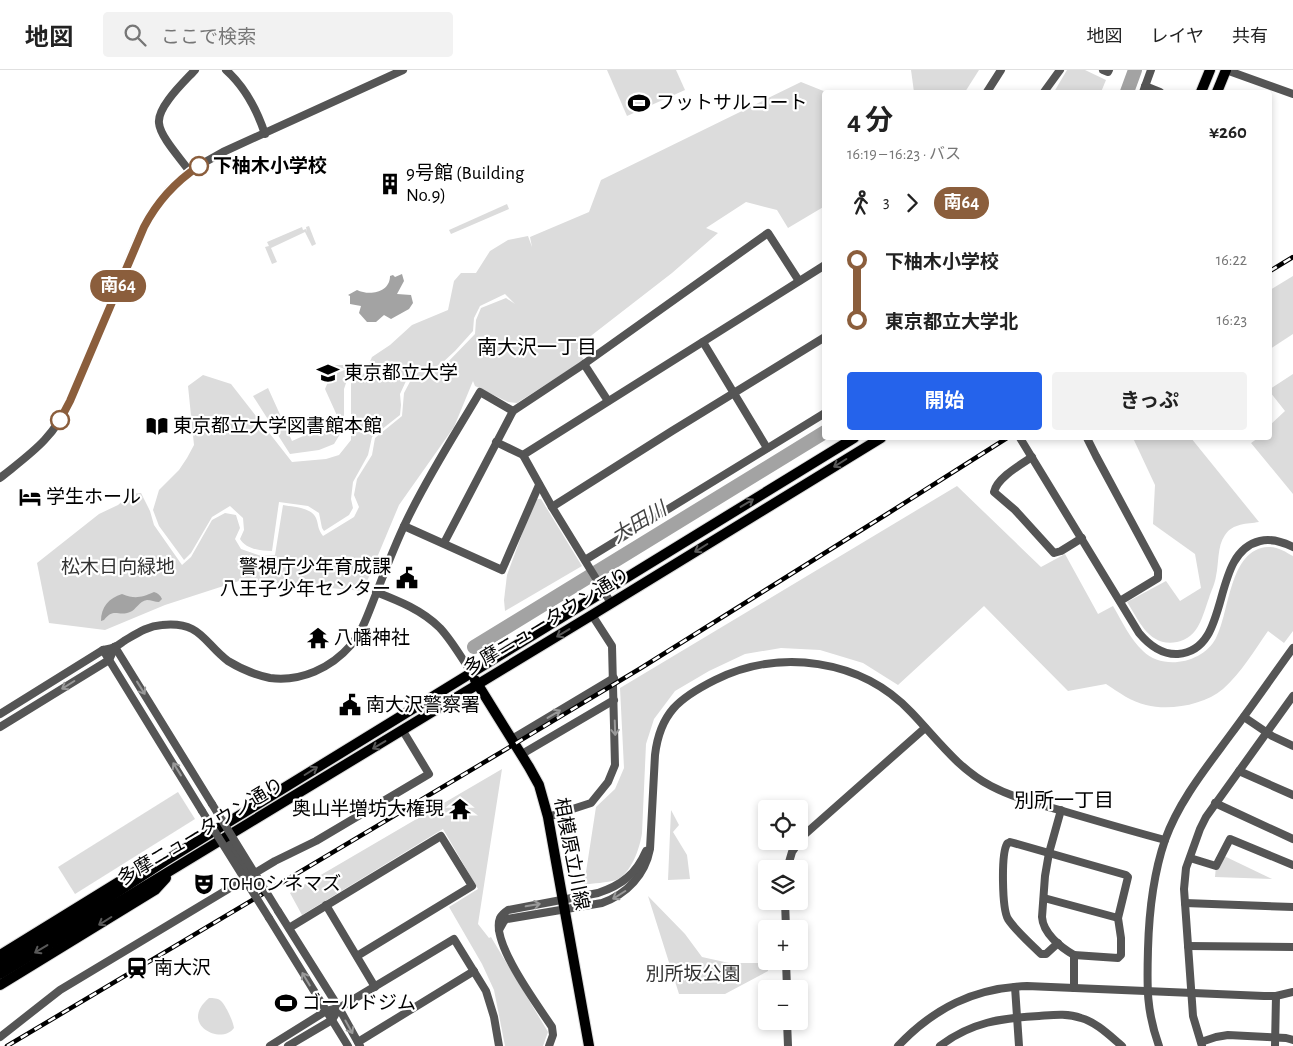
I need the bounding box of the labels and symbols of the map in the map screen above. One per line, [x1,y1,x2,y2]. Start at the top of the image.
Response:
sports icon: フットサルコート [626,90,652,116]
place label: フットサルコート [656,94,808,113]
place label: 下柚木小学校 [213,155,327,176]
marker: 下柚木小学校 [189,156,209,176]
place label: 9号館 (Building No.9) [406,163,525,205]
building icon: 9号館 (Building No.9) [377,171,403,197]
line badge: 南64 [89,270,147,302]
district label: 南大沢一丁目 [477,337,597,358]
school or university icon: 東京都立大学 [315,360,341,386]
place label: 東京都立大学 [344,362,458,383]
unlabelled marker [50,410,70,430]
library icon: 東京都立大学図書館本館 [144,413,170,439]
place label: 東京都立大学図書館本館 [173,415,382,436]
one-way arrow [833,459,847,469]
hotel icon: 学生ホール [17,484,43,510]
place label: 学生ホール [46,486,141,507]
water label: 大田川 [608,497,672,547]
one-way arrow [740,497,754,507]
one-way arrow [695,544,709,554]
park label: 松木日向緑地 [61,556,175,577]
place label: 警視庁少年育成課 八王子少年センター [220,556,391,599]
street label: 多摩ニュータウン通り [460,563,633,679]
public building icon: 警視庁少年育成課 八王子少年センター [394,565,420,591]
temple icon: 八幡神社 [305,625,331,651]
place label: 八幡神社 [334,627,410,648]
one-way arrow [556,629,570,639]
one-way arrow [61,681,75,691]
one-way arrow [136,681,146,695]
public building icon: 南大沢警察署 [337,692,363,718]
place label: 南大沢警察署 [366,694,480,715]
one-way arrow [547,709,561,719]
one-way arrow [610,720,620,736]
one-way arrow [373,740,387,750]
one-way arrow [171,763,181,777]
one-way arrow [303,766,317,776]
street label: 多摩ニュータウン通り [114,773,287,889]
district label: 別所一丁目 [1014,790,1114,811]
temple icon: 奥山半増坊大権現 [447,796,473,822]
street label: 相模原立川線 [551,796,592,912]
place label: 奥山半増坊大権現 [292,798,444,819]
theatre icon: TOHOシネマズ [191,871,217,897]
place label: TOHOシネマズ [220,873,341,894]
one-way arrow [612,890,626,900]
one-way arrow [525,900,541,910]
one-way arrow [98,916,112,926]
one-way arrow [35,944,49,954]
station icon: 南大沢 [124,955,150,981]
place label: 南大沢 [154,958,211,978]
park label: 別所坂公園 [645,964,741,984]
one-way arrow [301,973,311,987]
sports icon: ゴールドジム [273,990,299,1016]
place label: ゴールドジム [302,992,416,1013]
one-way arrow [345,1020,355,1034]

